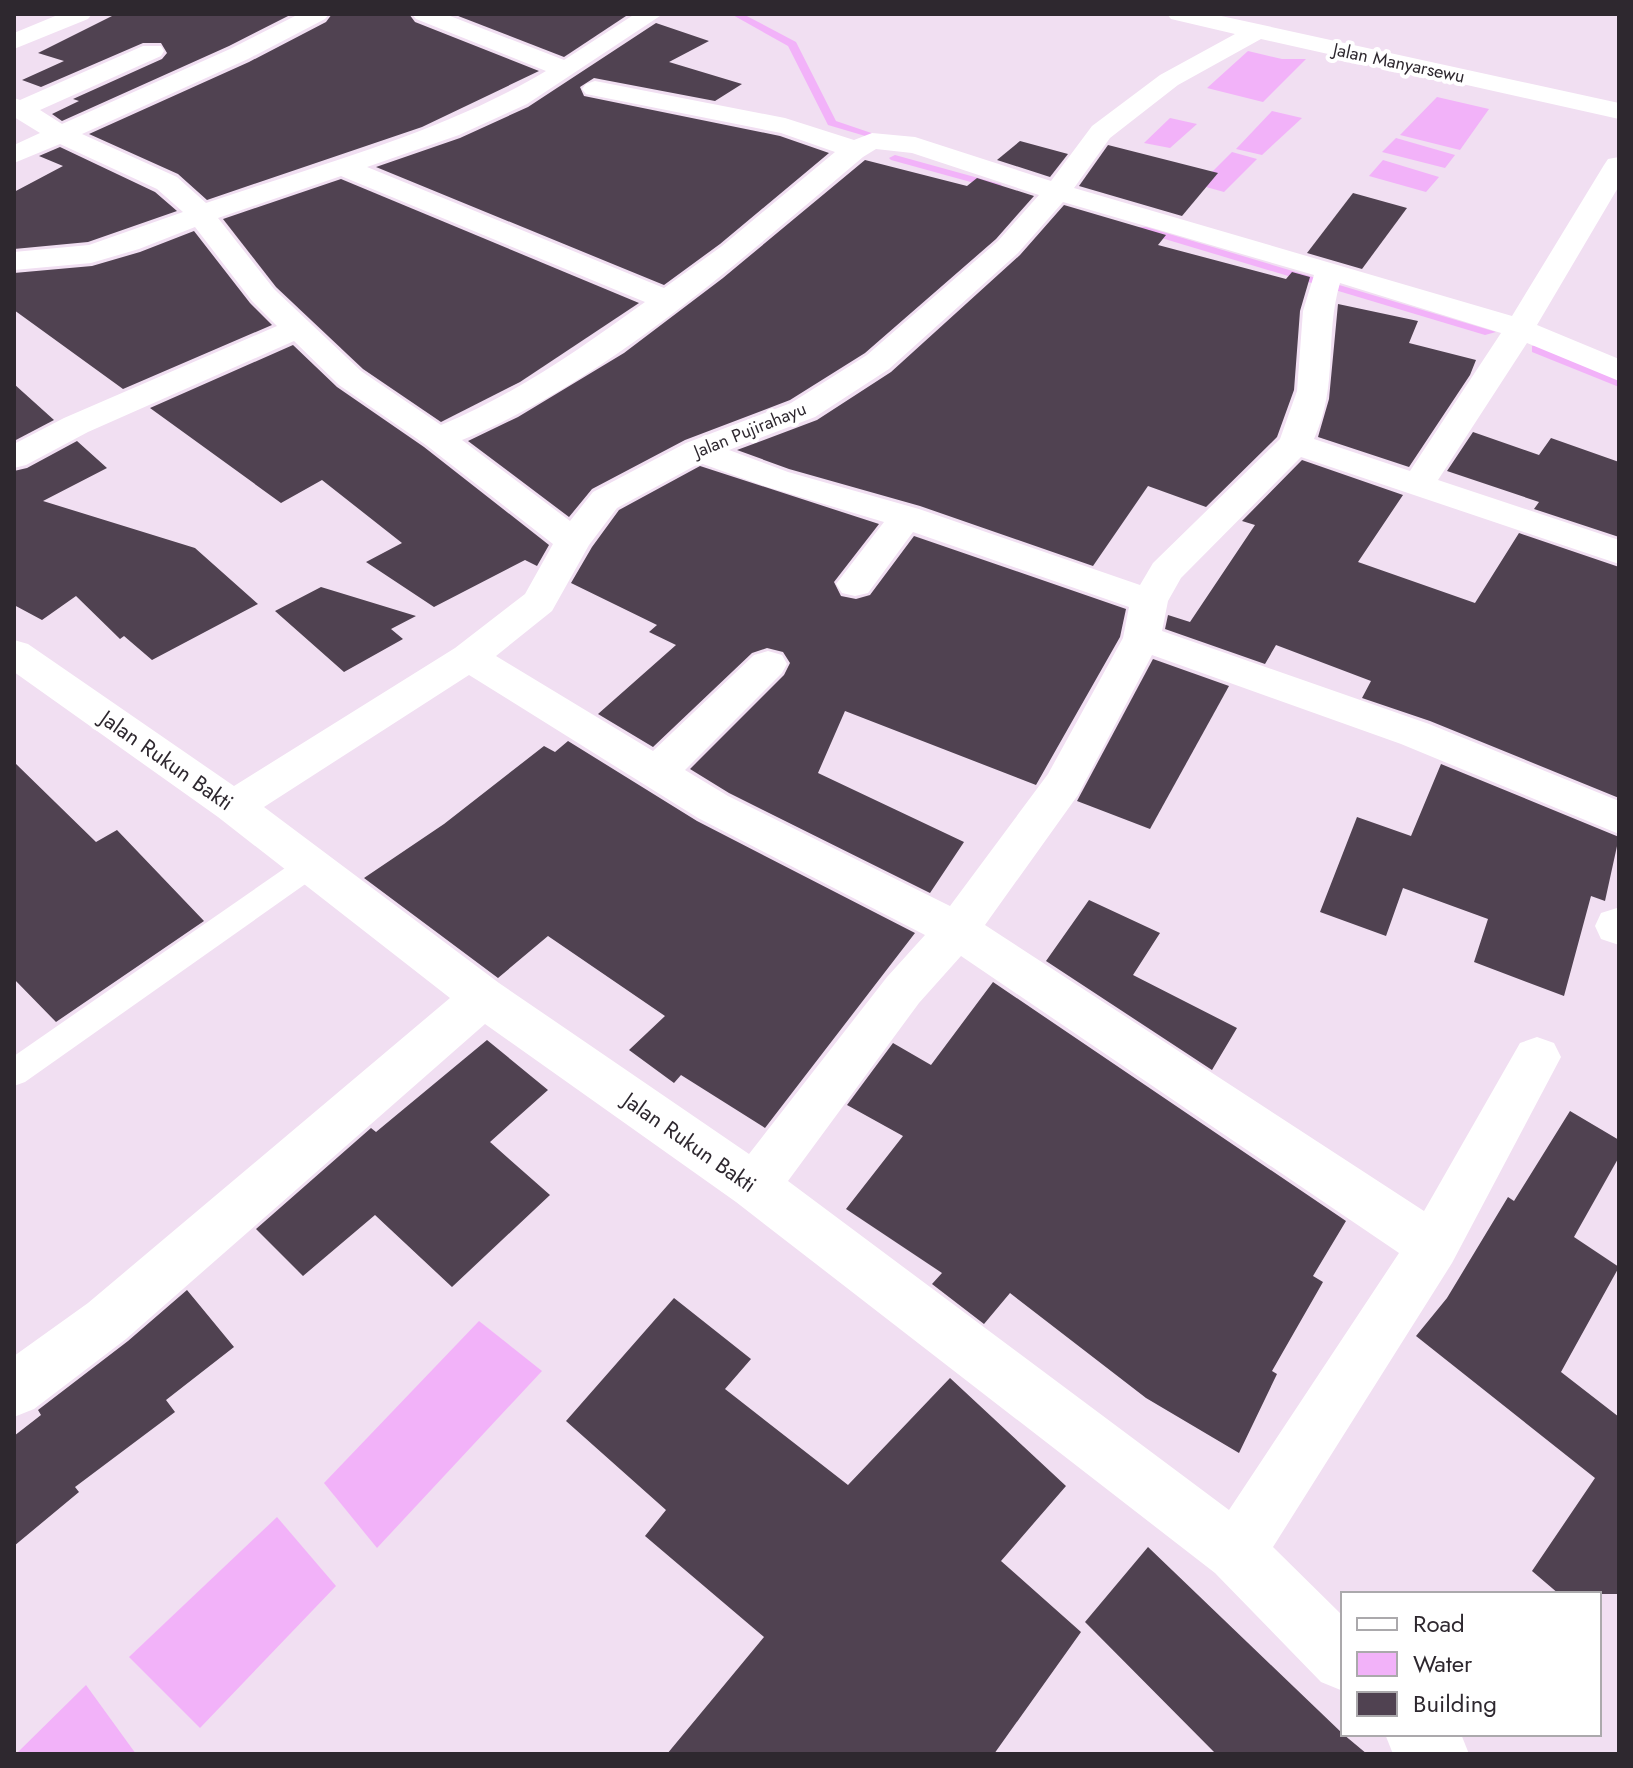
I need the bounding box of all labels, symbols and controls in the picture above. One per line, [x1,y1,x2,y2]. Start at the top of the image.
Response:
street label: Jalan Manyarsewu [1329,36,1467,90]
street label: Jalan Pujirahayu [688,396,810,465]
street label: Jalan Rukun Bakti [91,700,240,818]
street label: Jalan Rukun Bakti [614,1082,763,1200]
legend [1341,1592,1601,1736]
text: Road [1413,1606,1465,1641]
text: Water [1413,1646,1473,1681]
text: Building [1413,1686,1497,1721]

